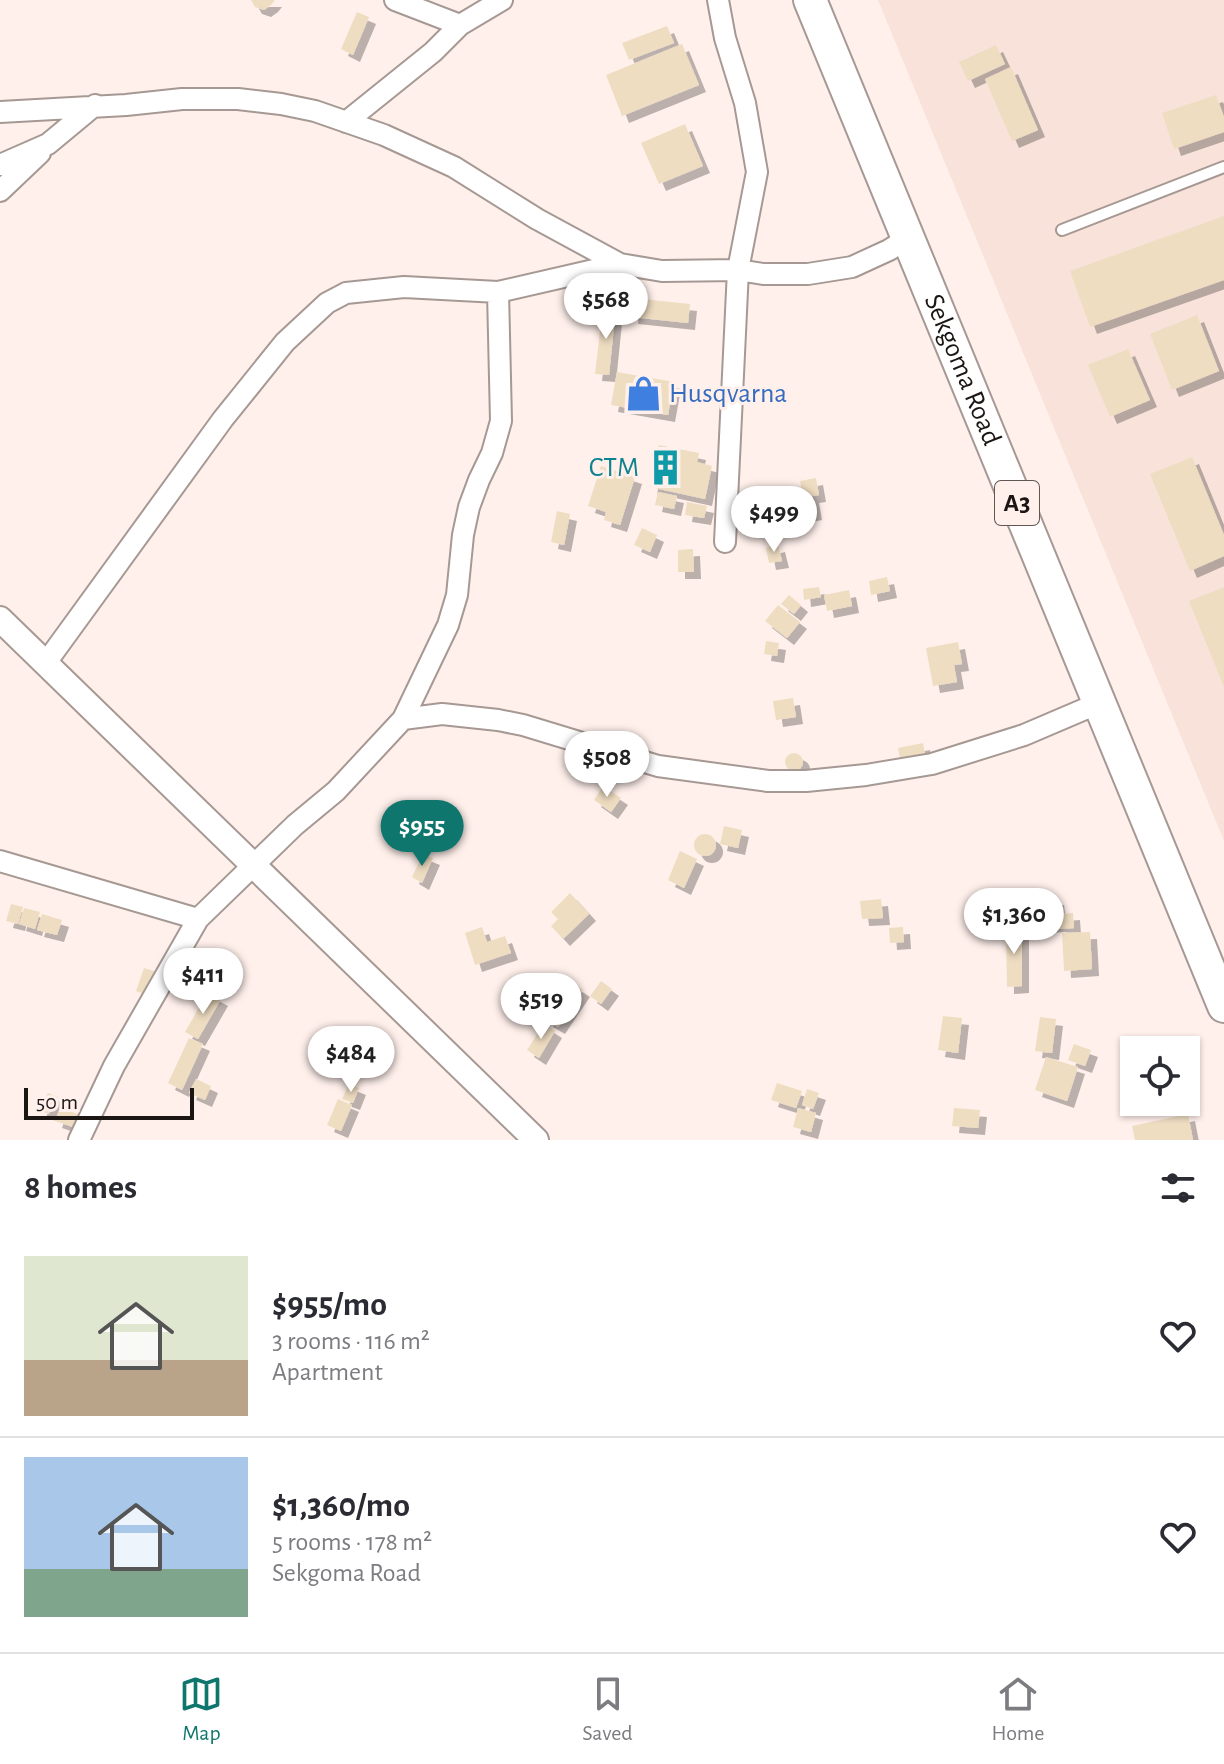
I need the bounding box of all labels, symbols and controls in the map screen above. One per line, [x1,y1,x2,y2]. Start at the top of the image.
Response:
pin: $568 [559,273,653,341]
text: $568 [582,286,630,312]
street label: Sekgoma Road [919,290,1006,449]
shop icon: Husqvarna [624,375,662,413]
place label: Husqvarna [669,380,787,408]
building icon: CTM [646,449,684,487]
place label: CTM [589,454,639,482]
road number: A3 [995,481,1039,525]
pin: $499 [727,486,821,554]
text: $499 [749,499,799,525]
pin: $508 [560,731,654,799]
text: $508 [582,744,632,770]
pin: $955 [375,800,469,868]
text: $955 [399,813,445,839]
pin: $1,360 [949,888,1079,956]
text: $1,360 [982,901,1046,927]
pin: $411 [156,948,250,1016]
text: $411 [181,961,225,987]
pin: $519 [494,973,588,1041]
text: $519 [519,986,563,1012]
pin: $484 [304,1026,398,1094]
map controls [1120,1036,1200,1116]
button: locate [1120,1036,1200,1116]
text: $484 [326,1039,376,1065]
scale bar [24,1084,194,1120]
text: 50 m [36,1091,78,1113]
icon: filters [1156,1166,1200,1210]
text: 8 homes [24,1171,137,1205]
icon: home [88,1288,184,1384]
text: $955/mo [272,1288,387,1322]
icon: heart [1156,1314,1200,1358]
text: 3 rooms · 116 m² [272,1328,430,1354]
text: Apartment [272,1359,383,1385]
icon: home [88,1489,184,1585]
text: $1,360/mo [272,1489,410,1523]
icon: heart [1156,1515,1200,1559]
text: 5 rooms · 178 m² [272,1529,432,1555]
text: Sekgoma Road [272,1560,421,1586]
tab: Map [179,1672,223,1746]
tab: Saved [582,1672,633,1746]
tab: Home [992,1672,1045,1746]

